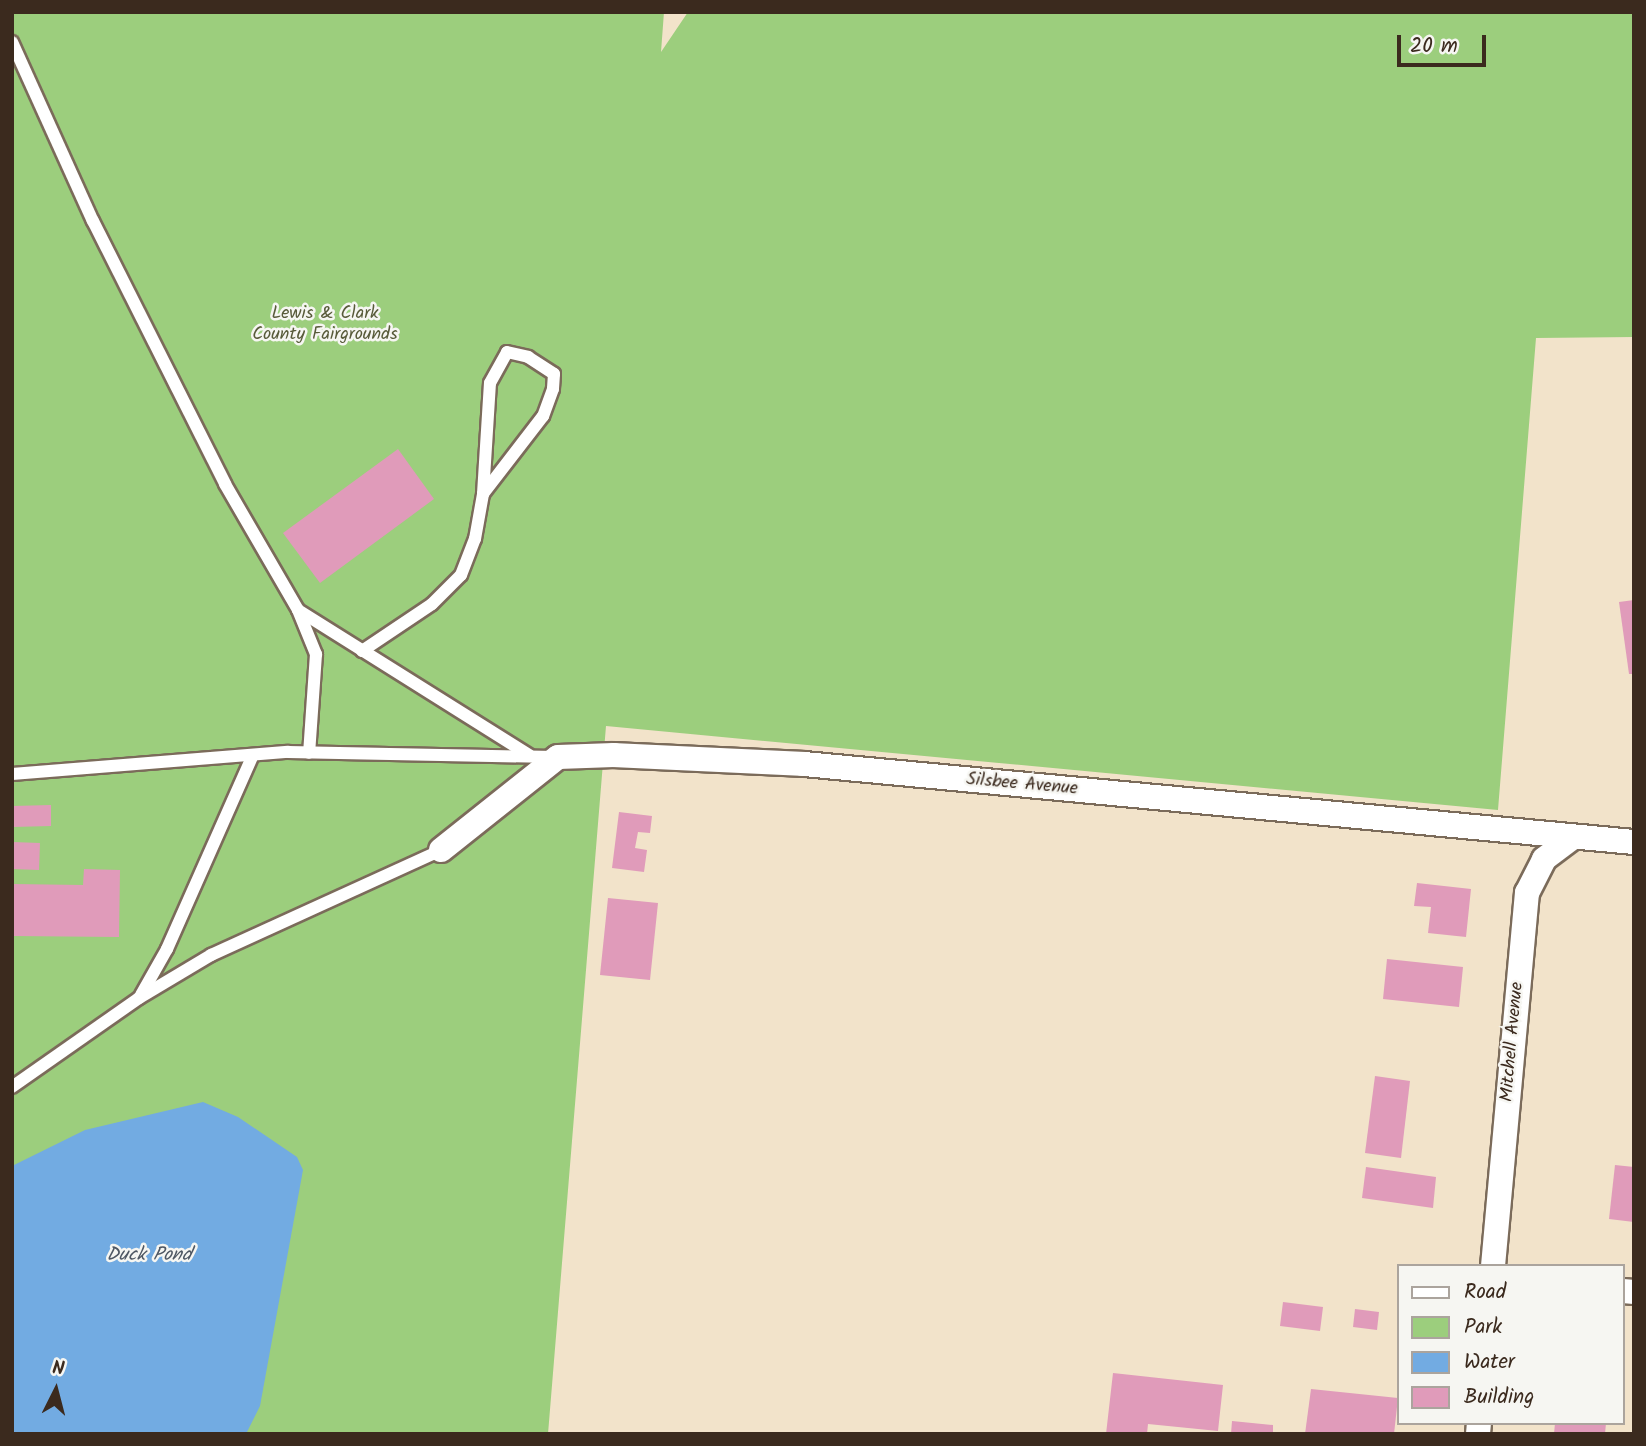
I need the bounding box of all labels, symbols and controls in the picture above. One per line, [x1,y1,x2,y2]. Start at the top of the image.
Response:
scale bar [1401,21,1490,65]
text: 20 m [1410,30,1458,63]
park label: Lewis & Clark County Fairgrounds [252,304,398,346]
street label: Silsbee Avenue [965,769,1079,801]
street label: Mitchell Avenue [1497,981,1529,1103]
water label: Duck Pond [107,1245,191,1267]
legend [1398,1264,1625,1425]
text: Road [1464,1276,1506,1309]
text: Park [1464,1311,1502,1344]
text: Water [1464,1346,1515,1379]
text: N [51,1354,66,1385]
north arrow [21,1355,91,1425]
text: Building [1464,1381,1534,1414]

